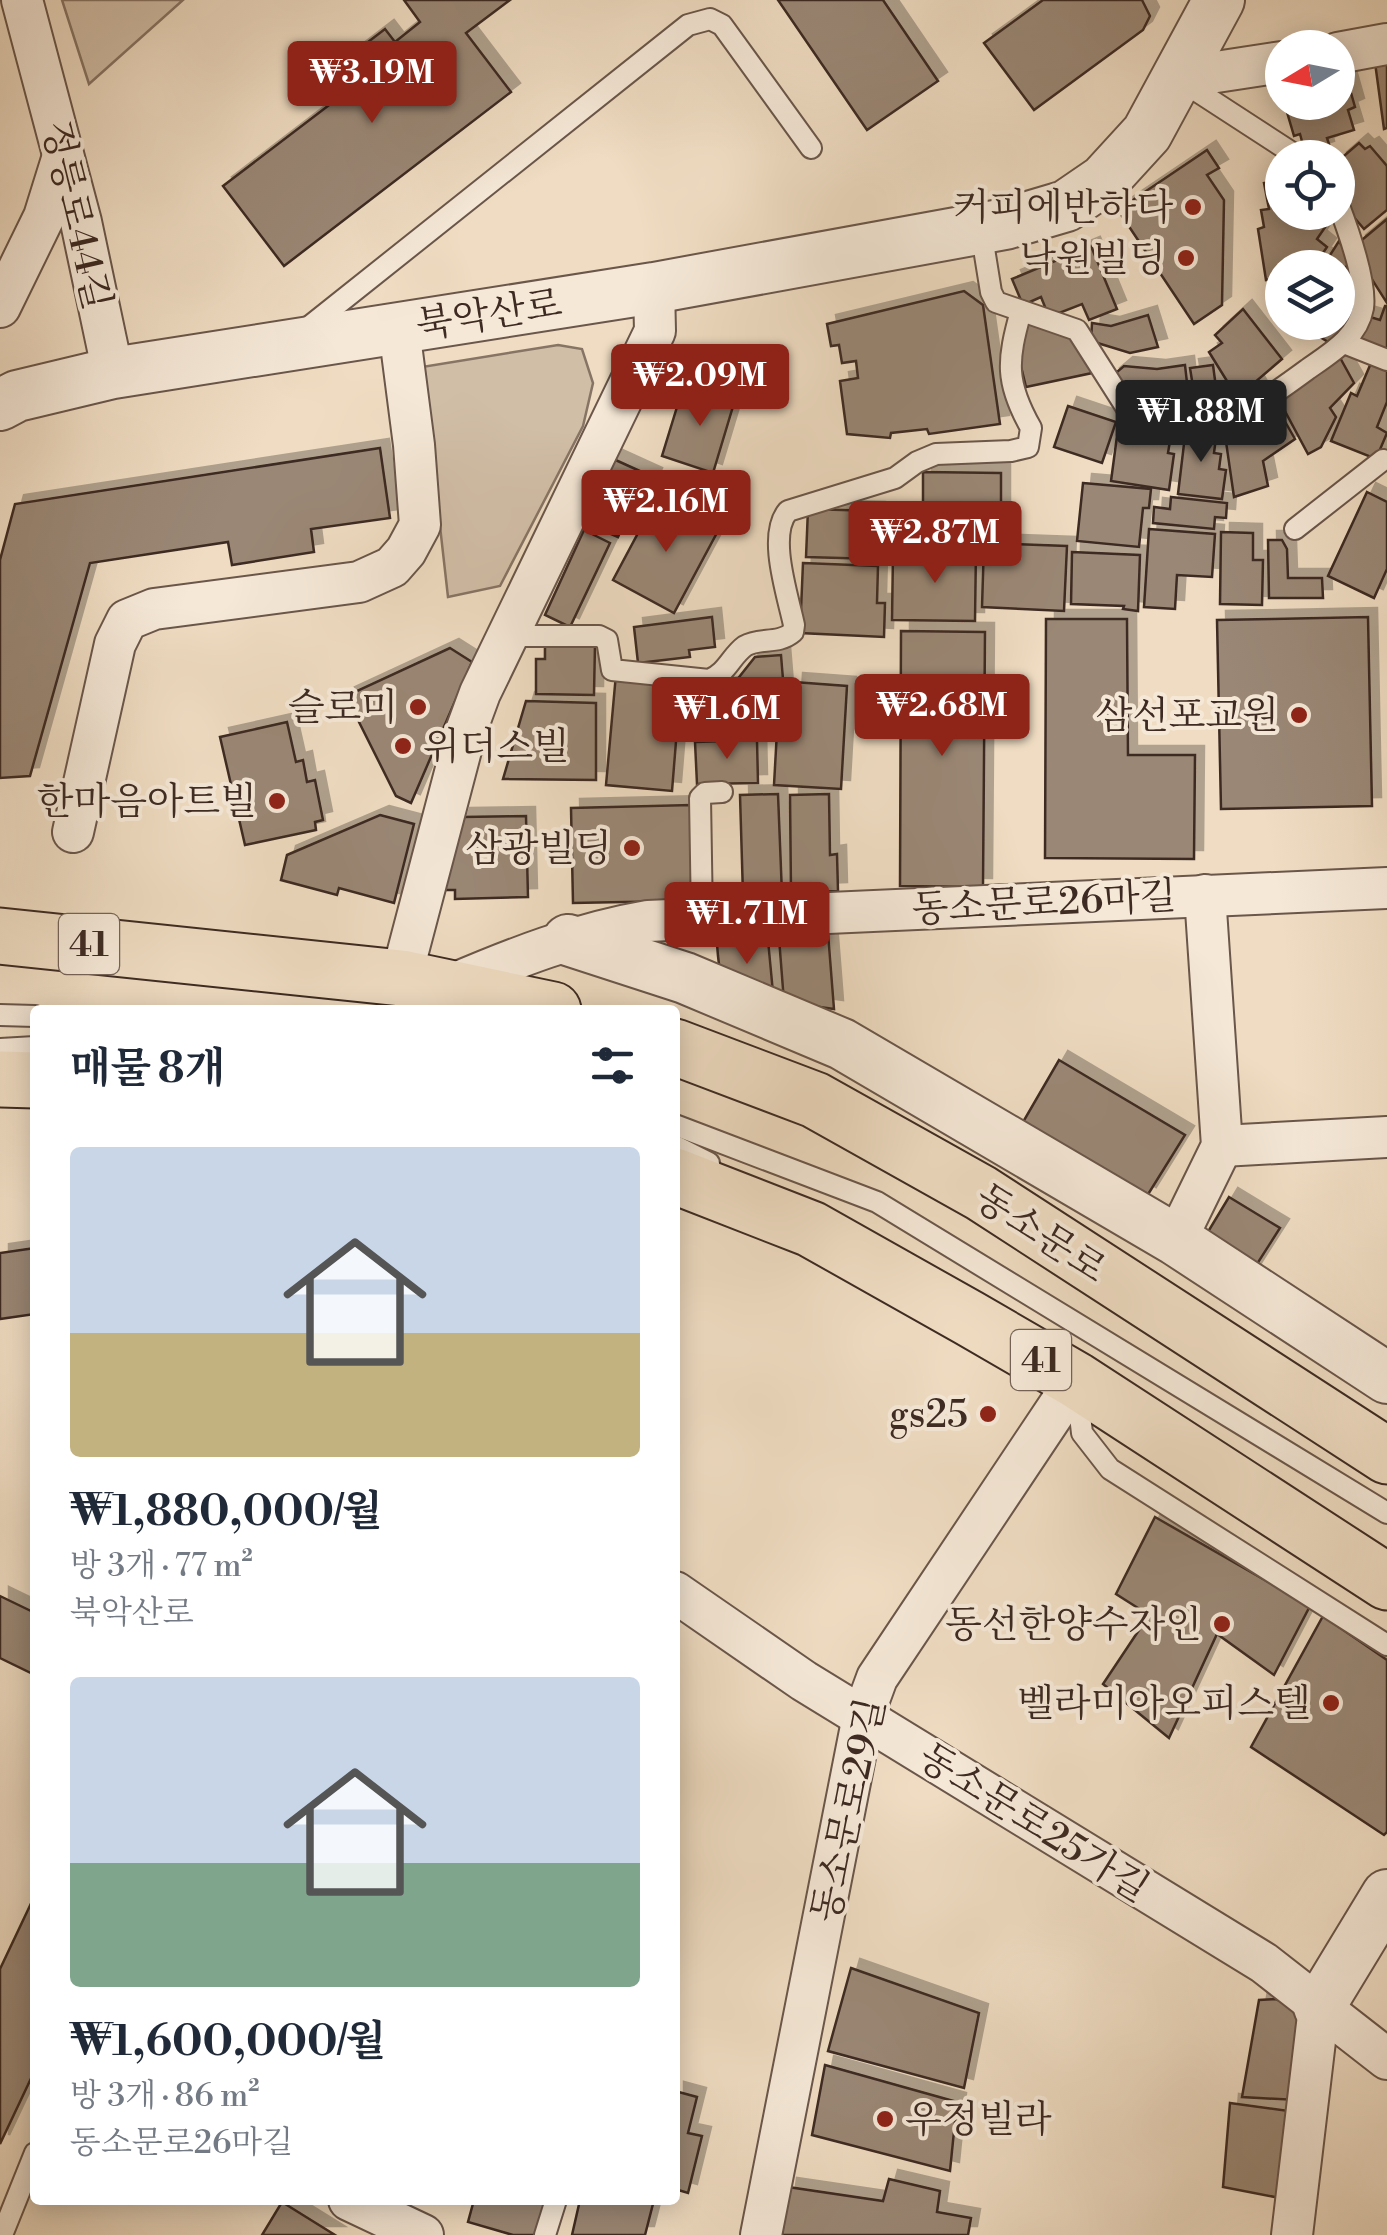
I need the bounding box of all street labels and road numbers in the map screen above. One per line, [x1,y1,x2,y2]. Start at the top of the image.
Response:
street label: 정릉로44길 [31,116,120,315]
street label: 북악산로 [413,281,565,350]
street label: 동소문로26마길 [911,873,1178,934]
road number: 41 [59,914,119,974]
street label: 동소문로 [966,1175,1115,1294]
road number: 41 [1011,1330,1071,1390]
street label: 동소문로29길 [803,1694,896,1927]
street label: 동소문로25가길 [909,1734,1157,1913]

